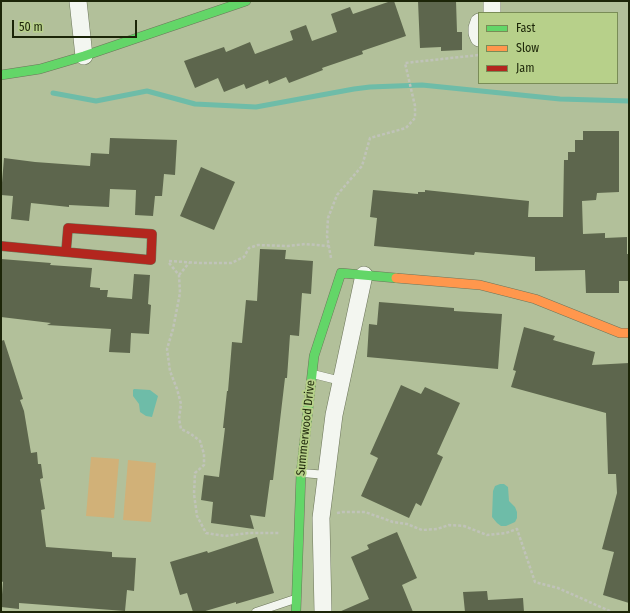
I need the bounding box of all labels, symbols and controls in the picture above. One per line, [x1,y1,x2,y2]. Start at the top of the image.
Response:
scale bar [14,12,139,38]
legend [478,12,618,84]
text: 50 m [19,20,43,34]
text: Fast [516,21,535,35]
text: Slow [516,41,539,55]
text: Jam [516,61,534,75]
street label: Summerwood Drive [294,380,318,476]

